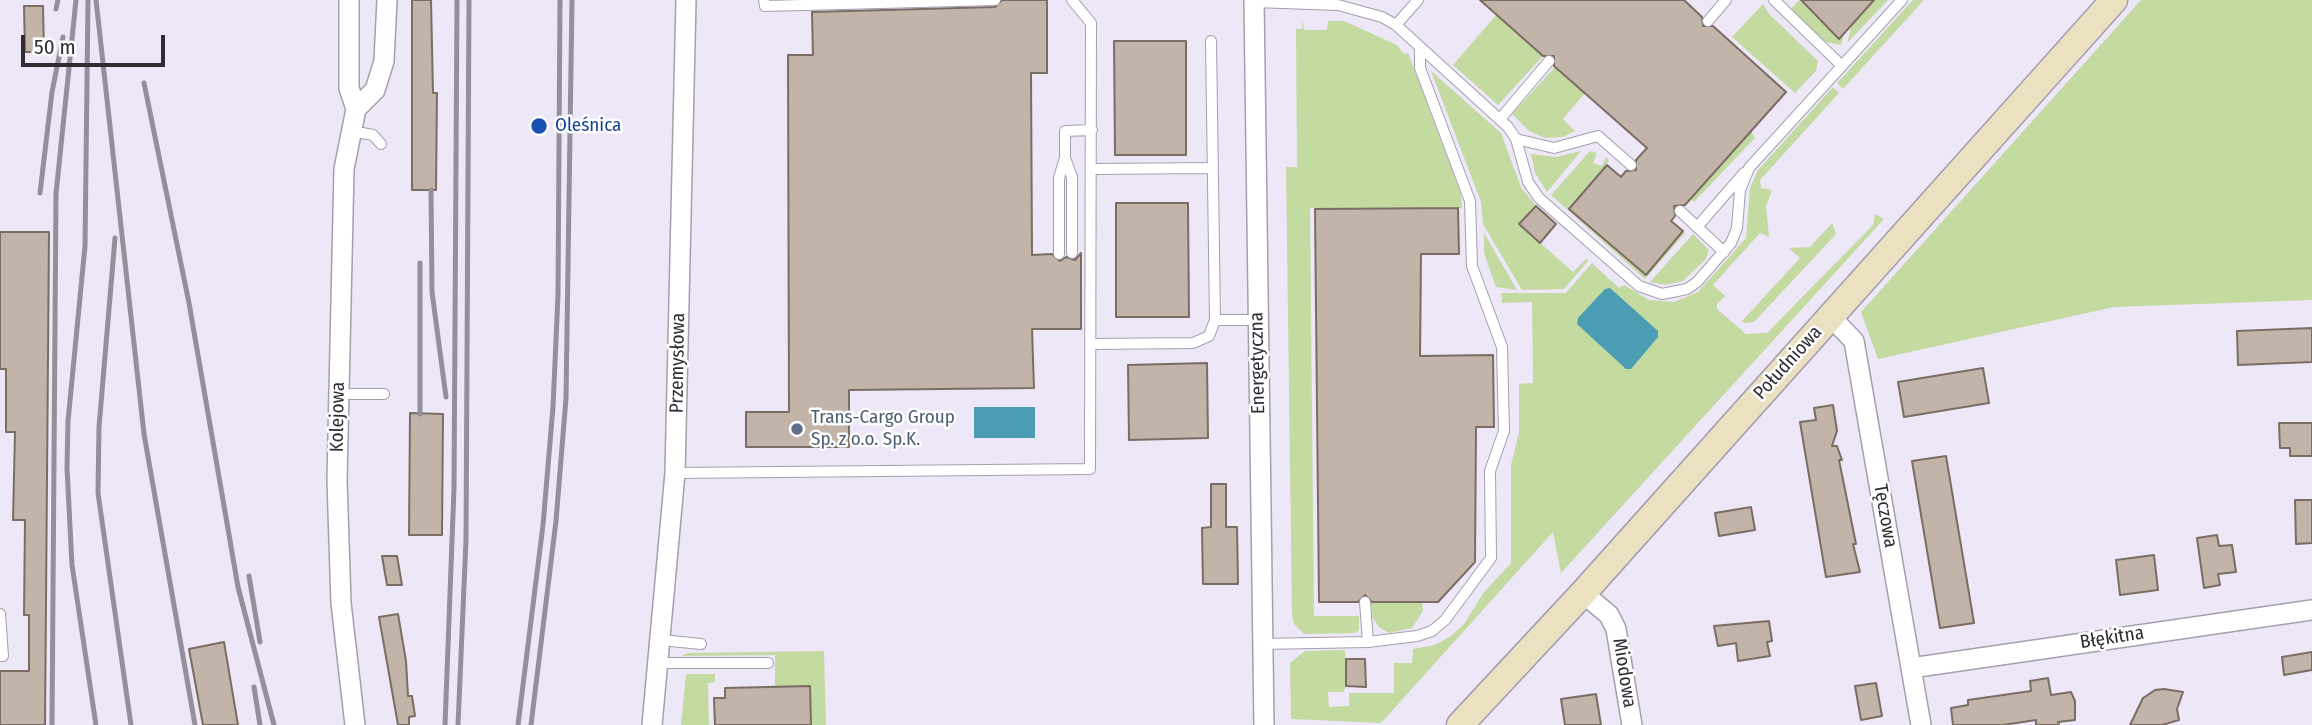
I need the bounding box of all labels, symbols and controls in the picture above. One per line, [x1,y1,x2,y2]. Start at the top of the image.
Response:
scale bar [24,21,168,65]
text: 50 m [34,34,76,60]
place label: Oleśnica [555,115,621,137]
marker: Oleśnica [529,116,549,136]
street label: Energetyczna [1246,312,1270,414]
street label: Przemysłowa [666,313,690,413]
street label: Południowa [1749,321,1827,405]
street label: Kolejowa [326,382,350,452]
place label: Trans-Cargo Group Sp. z o.o. Sp.K. [811,407,955,451]
marker: Trans-Cargo Group Sp. z o.o. Sp.K. [789,421,805,437]
street label: Tęczowa [1868,482,1902,550]
street label: Błękitna [2078,622,2146,654]
street label: Miodowa [1607,637,1641,709]

